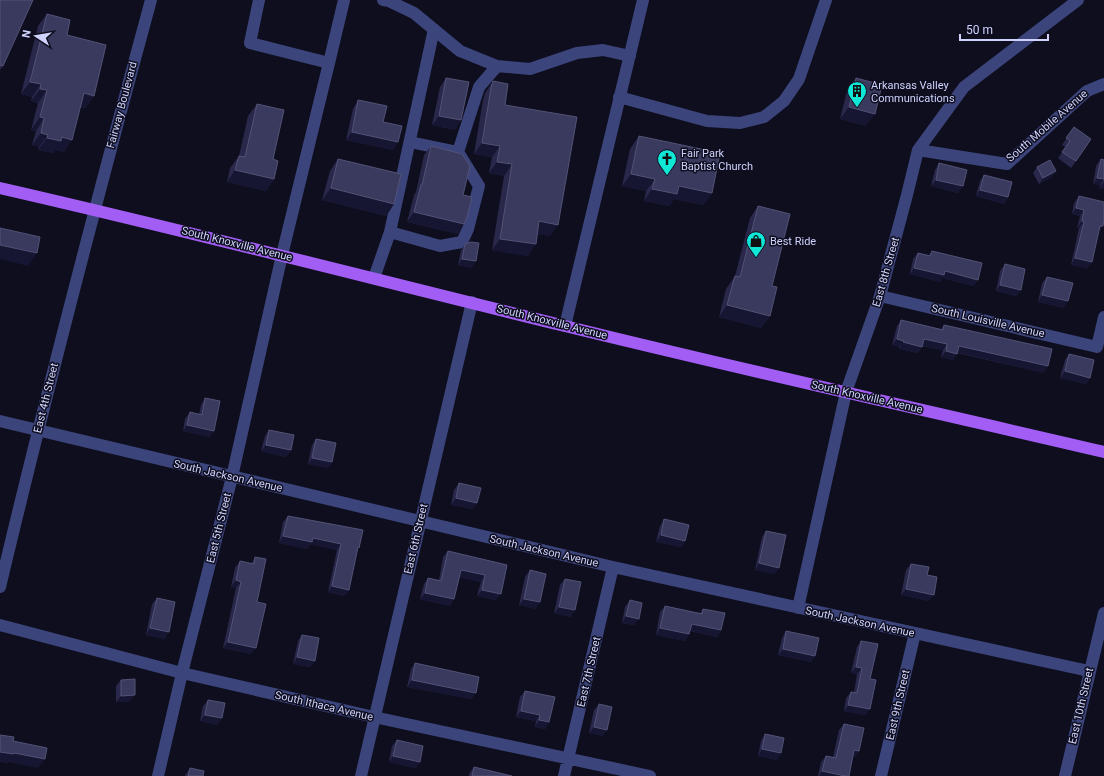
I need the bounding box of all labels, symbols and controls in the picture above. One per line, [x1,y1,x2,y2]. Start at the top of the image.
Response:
north arrow [16,16,56,56]
scale bar [960,16,1048,42]
text: 50 m [966,23,993,37]
text: N [20,29,34,39]
street label: Fairway Boulevard [104,60,140,150]
place label: Arkansas Valley Communications [871,79,955,105]
building icon: Arkansas Valley Communications [846,80,868,108]
street label: South Mobile Avenue [1004,87,1090,165]
place label: Fair Park Baptist Church [681,147,753,173]
church icon: Fair Park Baptist Church [656,148,678,176]
street label: South Knoxville Avenue [180,224,294,264]
shop icon: Best Ride [745,230,767,258]
place label: Best Ride [770,235,816,248]
street label: East 8th Street [870,235,902,308]
street label: South Knoxville Avenue [495,302,609,342]
street label: South Louisville Avenue [930,302,1046,340]
street label: East 4th Street [31,361,61,434]
street label: South Knoxville Avenue [810,378,924,416]
street label: South Jackson Avenue [172,457,284,495]
street label: East 5th Street [204,491,234,564]
street label: East 6th Street [402,502,431,575]
street label: South Jackson Avenue [488,532,600,570]
street label: South Jackson Avenue [804,604,916,640]
street label: East 7th Street [575,635,604,708]
street label: East 10th Street [1066,666,1096,745]
street label: East 9th Street [884,668,913,741]
street label: South Ithaca Avenue [274,688,375,724]

